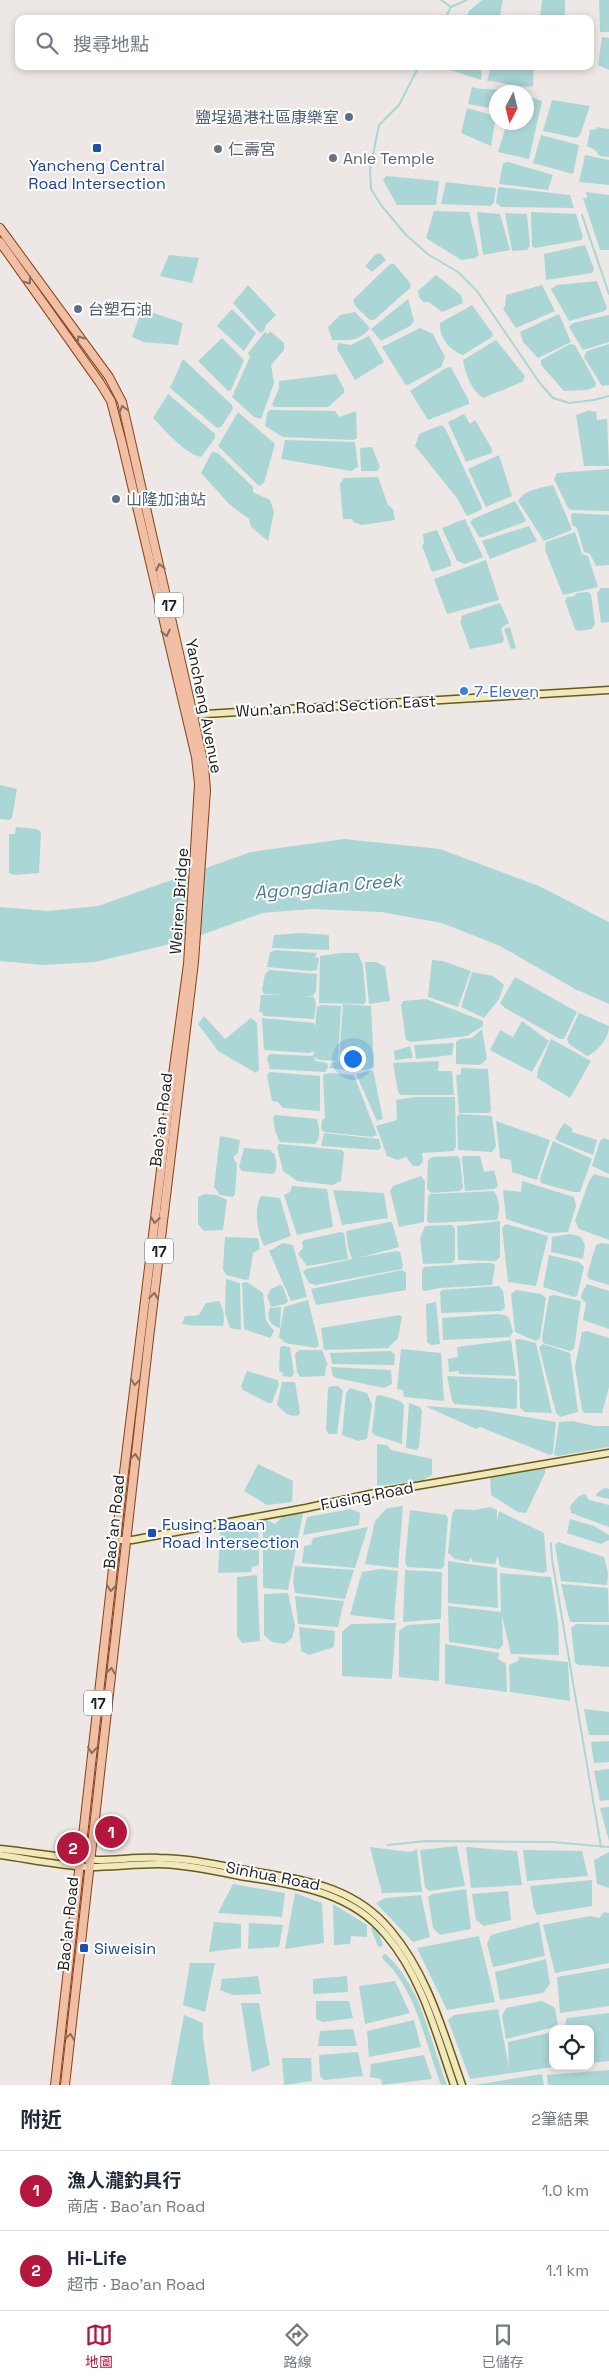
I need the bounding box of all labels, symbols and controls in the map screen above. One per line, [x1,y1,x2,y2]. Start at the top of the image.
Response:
search box [15,15,594,70]
icon: search [33,29,61,57]
text: 搜尋地點 [73,32,149,57]
north arrow [489,85,534,130]
place label: 鹽埕過港社區康樂室 [195,107,339,128]
marker: 鹽埕過港社區康樂室 [343,111,355,123]
place label: 仁壽宮 [228,139,276,160]
marker: Yancheng Central Road Intersection [91,142,103,154]
marker: 仁壽宮 [212,143,224,155]
place label: Anle Temple [343,148,435,169]
marker: Anle Temple [327,152,339,164]
place label: Yancheng Central Road Intersection [28,155,166,194]
one-way arrow [22,276,31,285]
place label: 台塑石油 [88,299,152,320]
marker: 台塑石油 [72,303,84,315]
one-way arrow [77,335,86,345]
one-way arrow [119,405,129,413]
place label: 山隆加油站 [126,489,206,510]
marker: 山隆加油站 [110,493,122,505]
one-way arrow [155,562,166,571]
road number: 17 [155,592,183,618]
one-way arrow [160,628,171,637]
street label: Yancheng Avenue [181,637,227,775]
place label: 7-Eleven [474,681,539,702]
marker: 7-Eleven [458,685,470,697]
street label: Wun'an Road Section East [235,690,437,722]
street label: Weiren Bridge [165,847,193,955]
water label: Agongdian Creek [253,868,405,904]
your location [340,1046,366,1072]
street label: Bao'an Road [145,1072,177,1168]
one-way arrow [150,1217,161,1225]
road number: 17 [145,1238,173,1264]
one-way arrow [148,1292,159,1300]
one-way arrow [130,1378,141,1386]
one-way arrow [129,1453,140,1461]
street label: Bao'an Road [99,1474,129,1570]
street label: Fusing Road [319,1477,415,1515]
place label: Fusing Baoan Road Intersection [162,1514,299,1553]
marker: Fusing Baoan Road Intersection [146,1527,158,1539]
one-way arrow [106,1585,117,1593]
one-way arrow [105,1667,116,1675]
road number: 17 [84,1690,112,1716]
one-way arrow [87,1746,98,1754]
pin: 1 [95,1813,127,1851]
pin: 2 [57,1829,89,1867]
street label: Sinhua Road [224,1857,322,1895]
street label: Bao'an Road [53,1876,83,1972]
place label: Siweisin [94,1938,156,1959]
marker: Siweisin [78,1942,90,1954]
map controls [549,2025,594,2070]
button: locate [549,2025,594,2070]
one-way arrow [64,2032,75,2040]
text: 附近 [20,2106,62,2133]
text: 2筆結果 [531,2109,589,2130]
text: 漁人瀧釣具行 [67,2168,181,2193]
text: 1 [32,2180,40,2201]
text: 1.0 km [542,2180,589,2201]
text: 商店 · Bao'an Road [67,2196,205,2217]
text: Hi-Life [67,2246,127,2271]
text: 2 [31,2260,41,2281]
text: 1.1 km [546,2260,589,2281]
text: 超市 · Bao'an Road [67,2274,205,2295]
tab: 地圖 [85,2321,113,2371]
tab: 路線 [283,2321,311,2371]
tab: 已儲存 [482,2321,524,2371]

